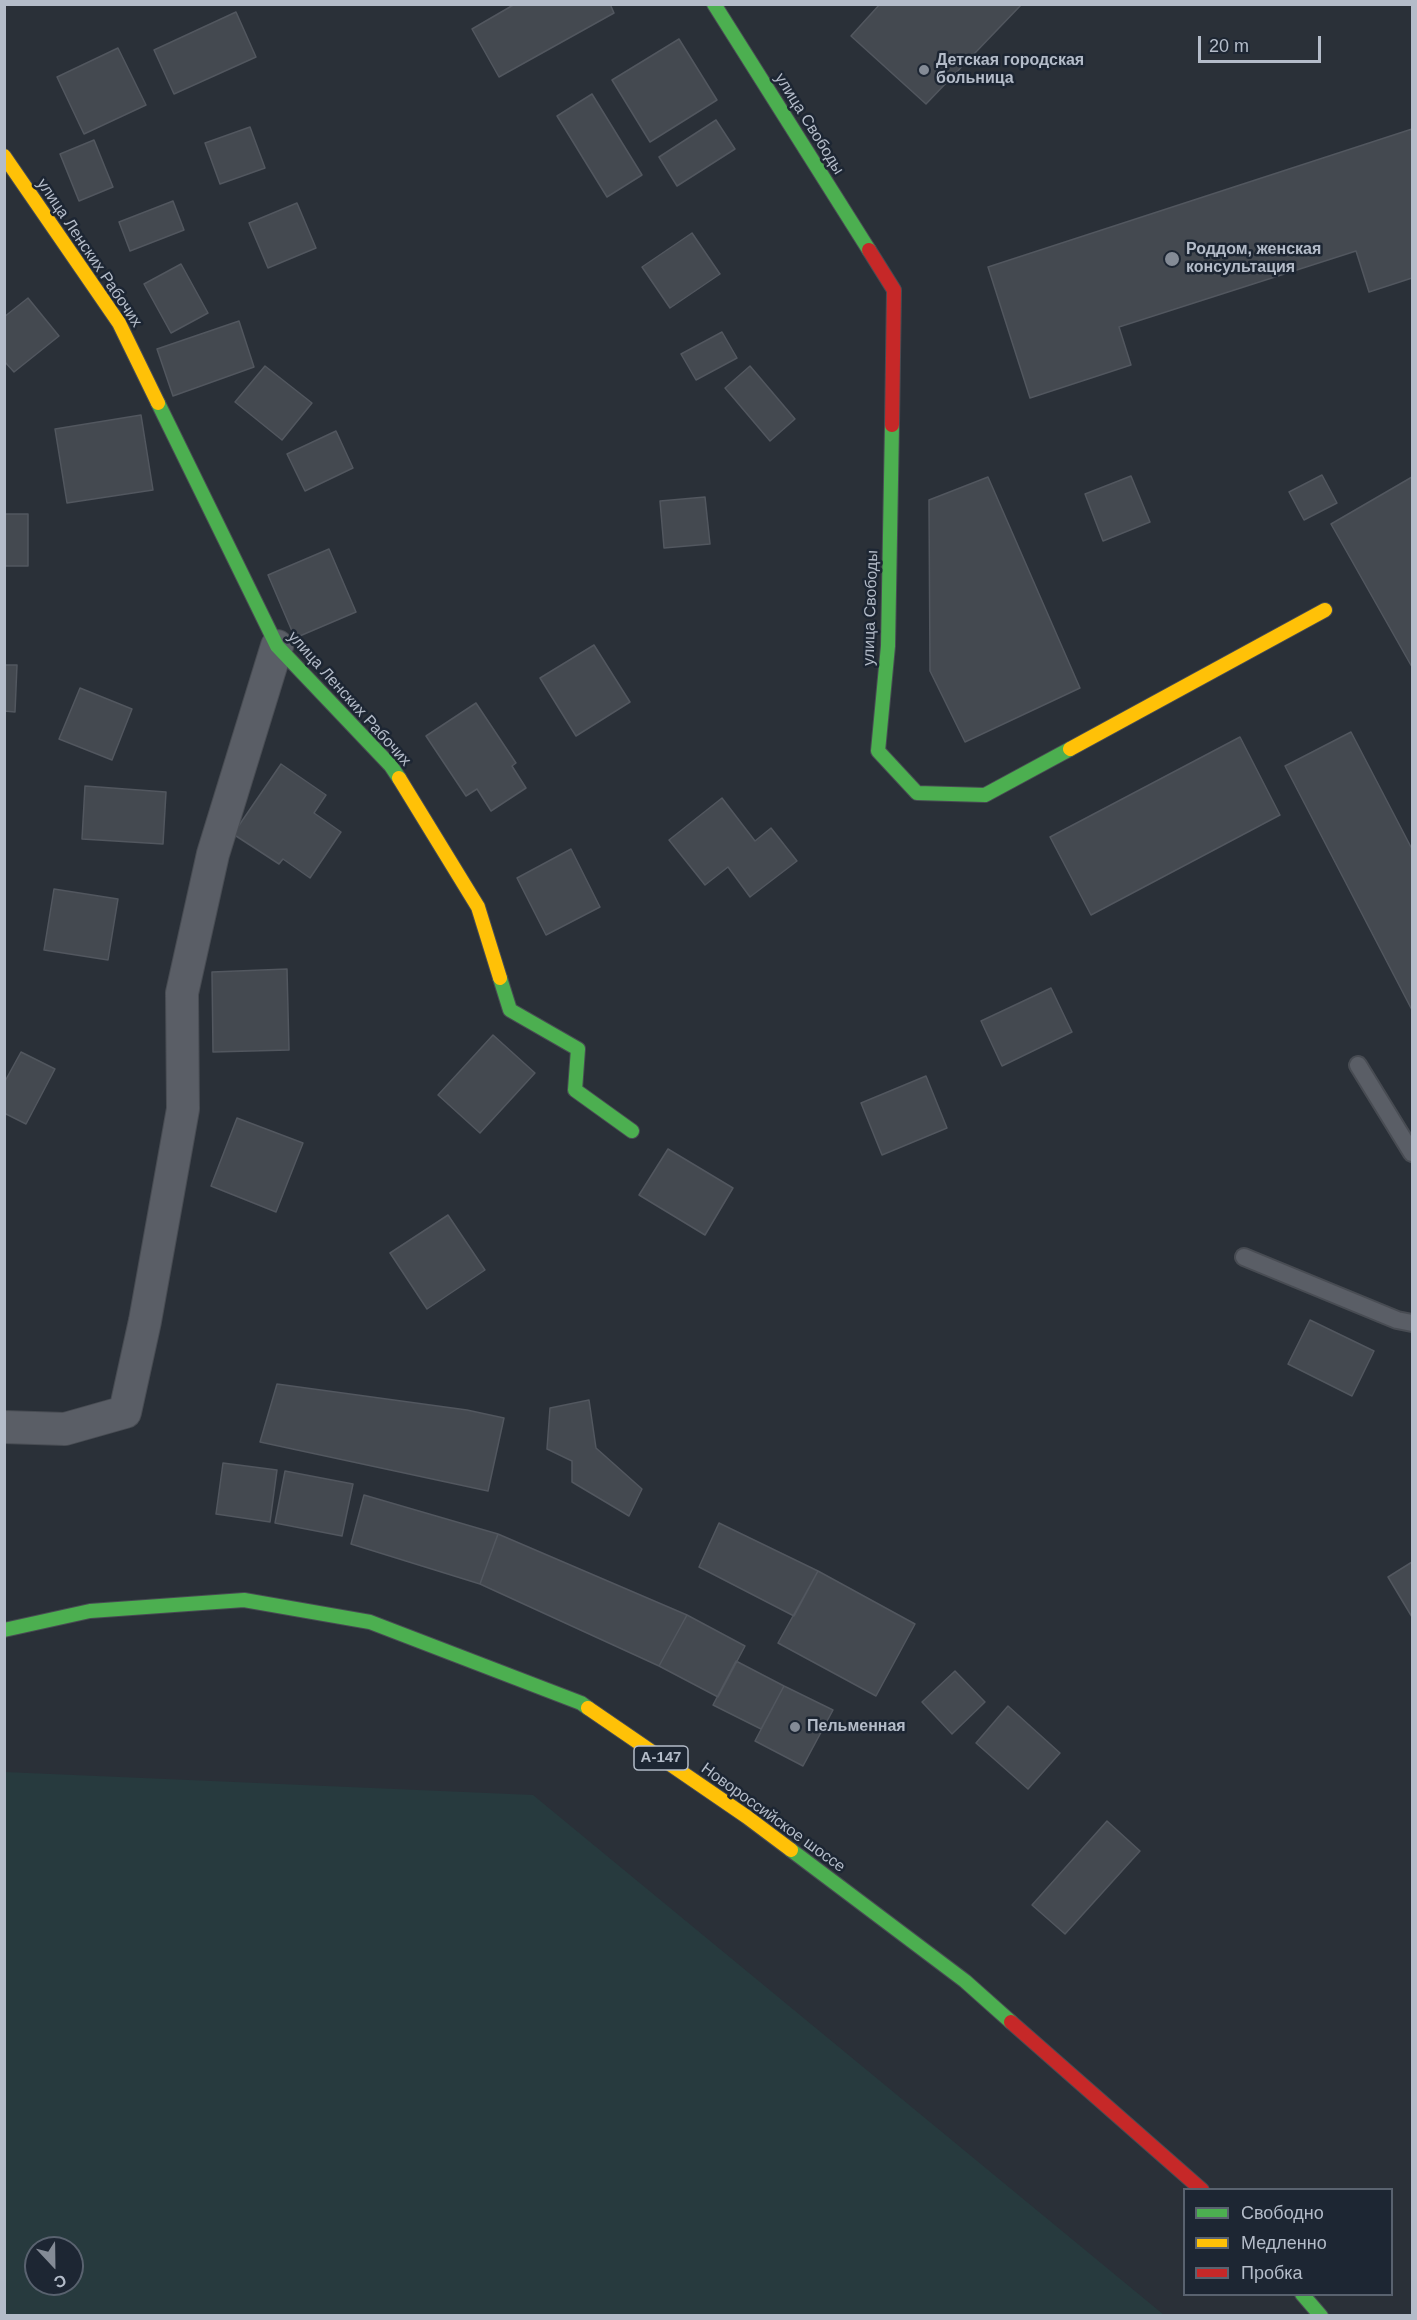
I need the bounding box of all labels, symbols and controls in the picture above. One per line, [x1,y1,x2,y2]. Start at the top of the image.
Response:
scale bar [1201,24,1324,62]
text: 20 m [1209,36,1249,56]
place label: Детская городская больница [936,51,1084,89]
marker: Детская городская больница [917,63,931,77]
street label: улица Свободы [770,70,848,178]
street label: улица Ленских Рабочих [32,175,146,331]
place label: Роддом, женская консультация [1186,240,1321,278]
marker: Роддом, женская консультация [1163,250,1181,268]
street label: улица Свободы [859,550,883,666]
street label: улица Ленских Рабочих [283,628,415,770]
place label: Пельменная [807,1717,906,1737]
marker: Пельменная [788,1720,802,1734]
road number: А-147 [634,1746,688,1770]
street label: Новороссийское шоссе [697,1759,849,1877]
legend [1183,2188,1393,2296]
text: Свободно [1241,2203,1324,2223]
text: Медленно [1241,2233,1327,2253]
north arrow [24,2236,84,2296]
text: Пробка [1241,2263,1303,2283]
text: С [52,2271,69,2291]

